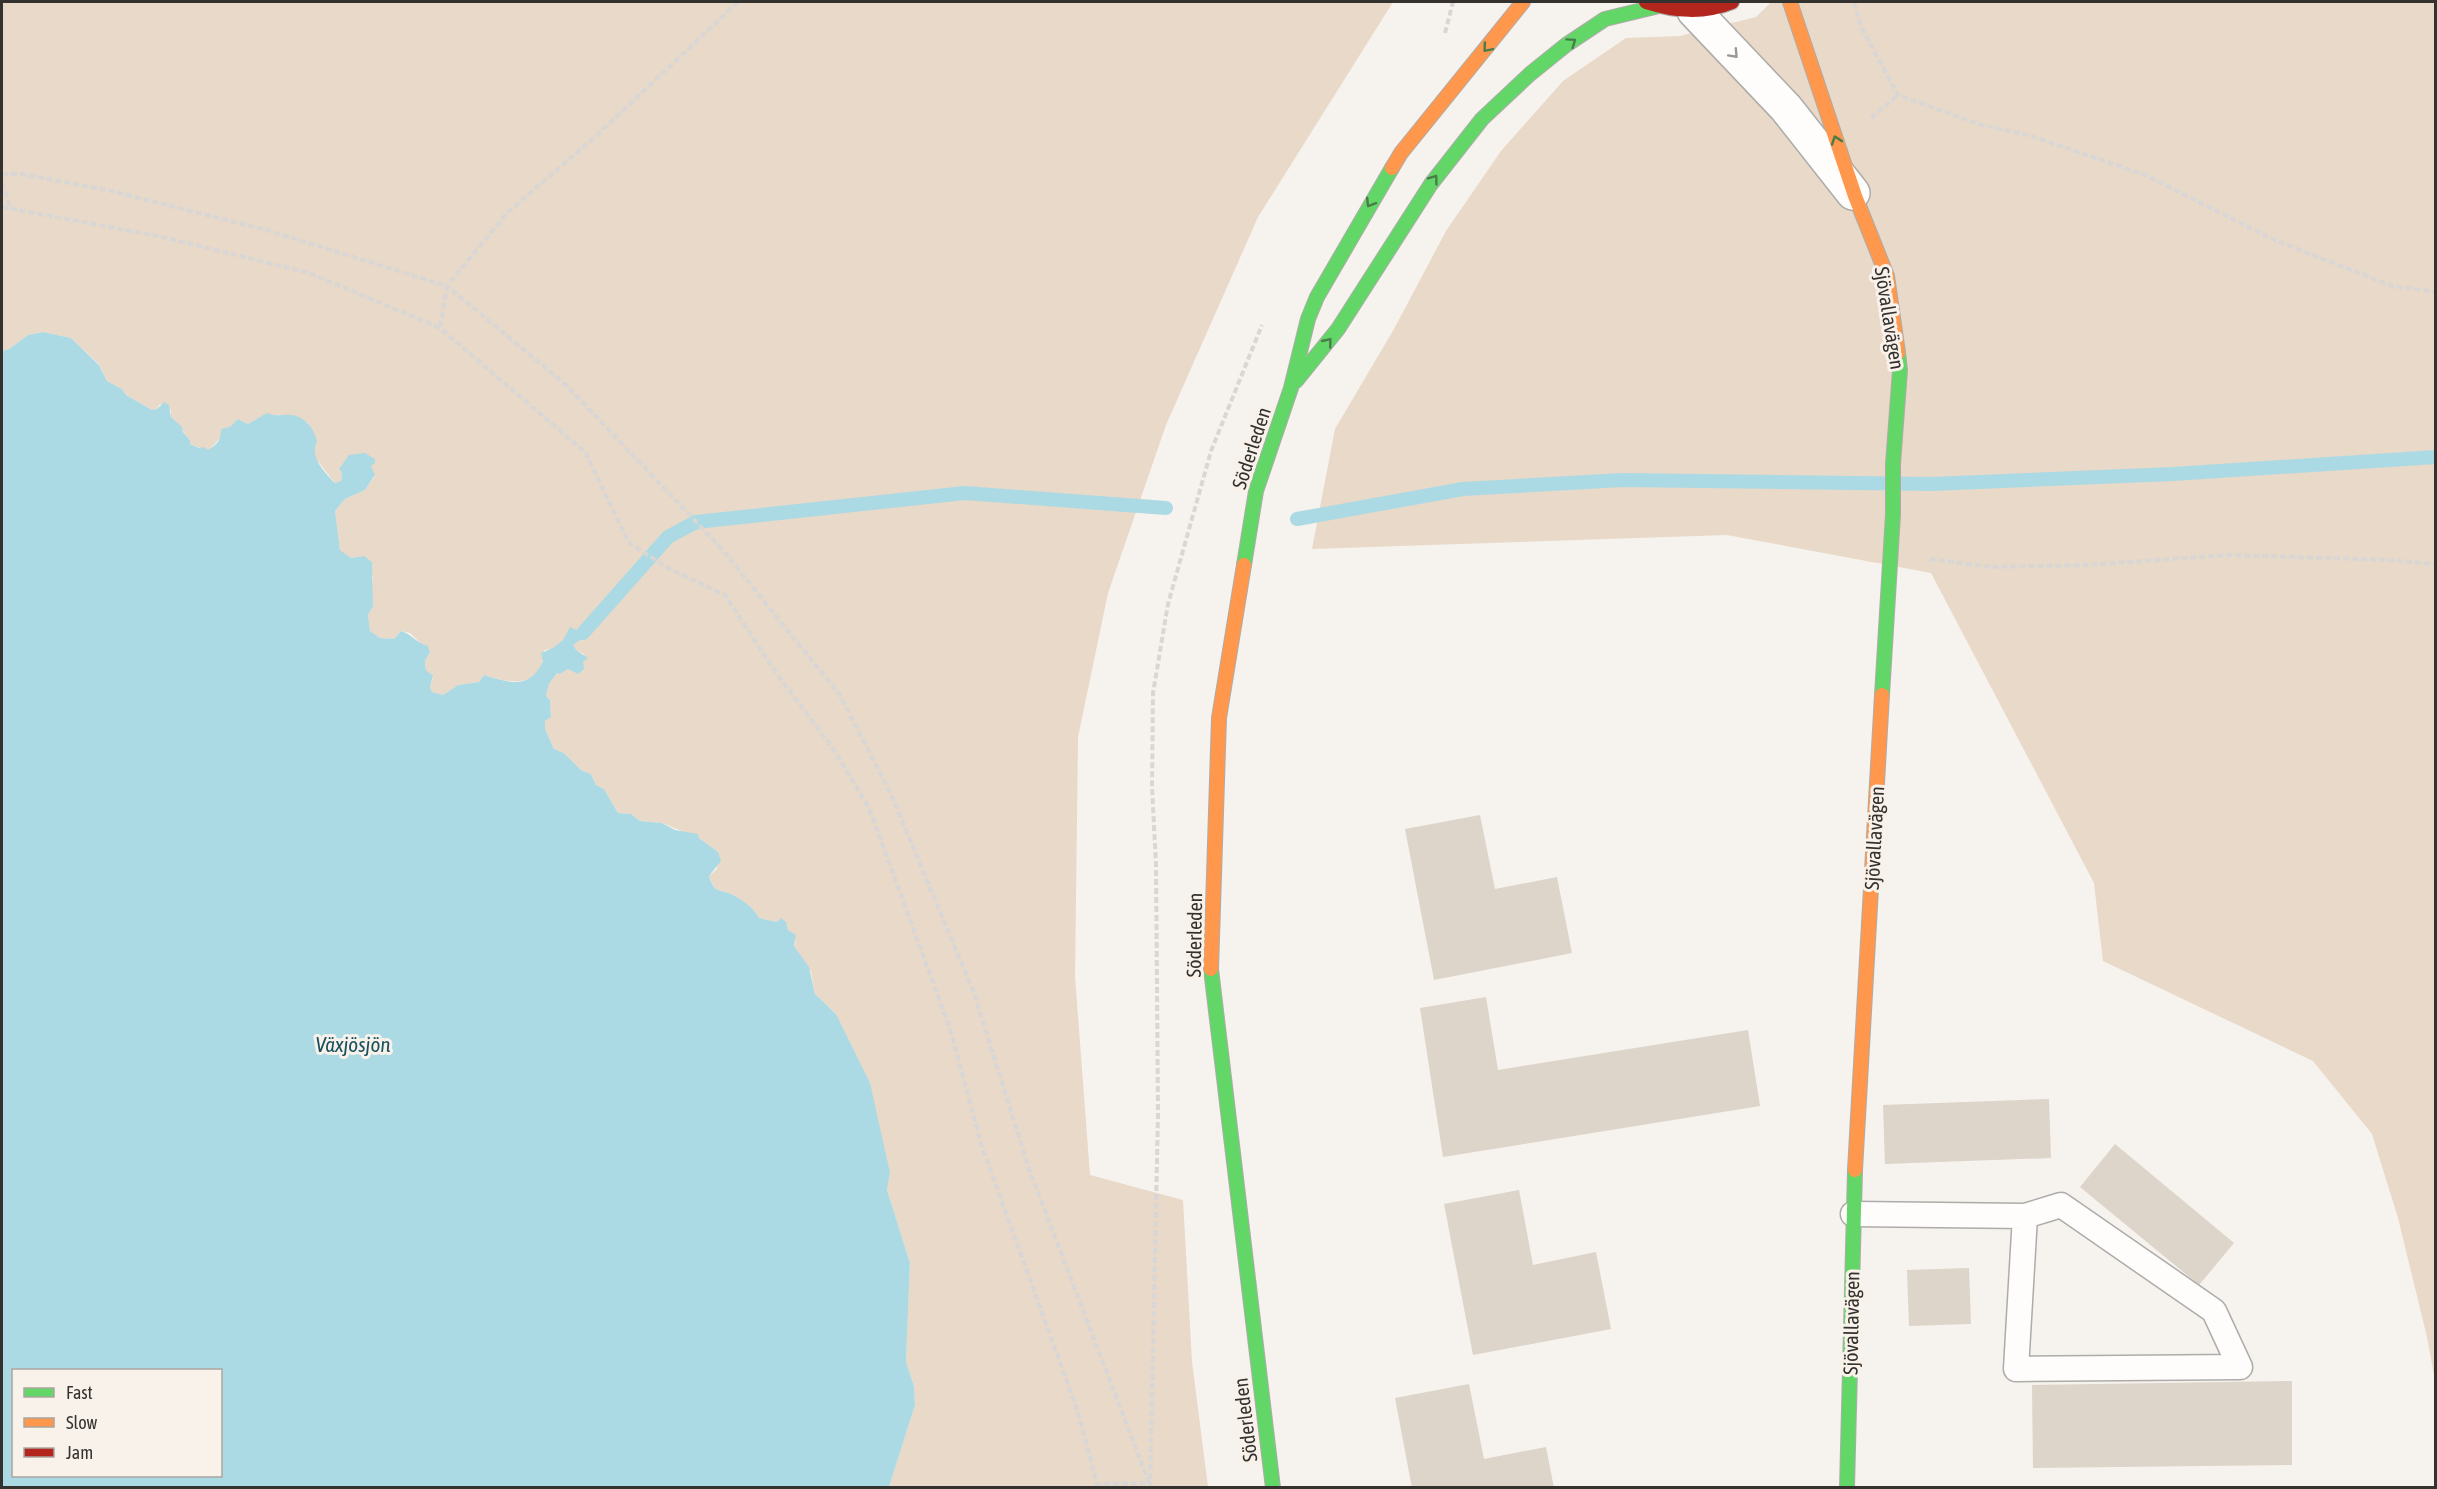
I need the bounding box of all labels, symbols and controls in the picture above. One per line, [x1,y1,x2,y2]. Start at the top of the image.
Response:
one-way arrow [1565,38,1576,49]
one-way arrow [1483,41,1494,52]
one-way arrow [1727,46,1738,57]
one-way arrow [1831,135,1844,146]
one-way arrow [1427,174,1438,185]
one-way arrow [1365,197,1377,207]
street label: Sjövallavägen [1871,265,1909,371]
one-way arrow [1320,338,1331,349]
street label: Söderleden [1227,404,1275,492]
street label: Sjövallavägen [1860,786,1888,890]
street label: Söderleden [1182,893,1206,977]
water label: Växjösjön [316,1032,390,1056]
street label: Sjövallavägen [1839,1271,1863,1375]
legend [12,1369,222,1477]
street label: Söderleden [1228,1377,1262,1463]
text: Fast [66,1382,93,1403]
text: Slow [66,1412,97,1433]
text: Jam [66,1442,93,1463]

